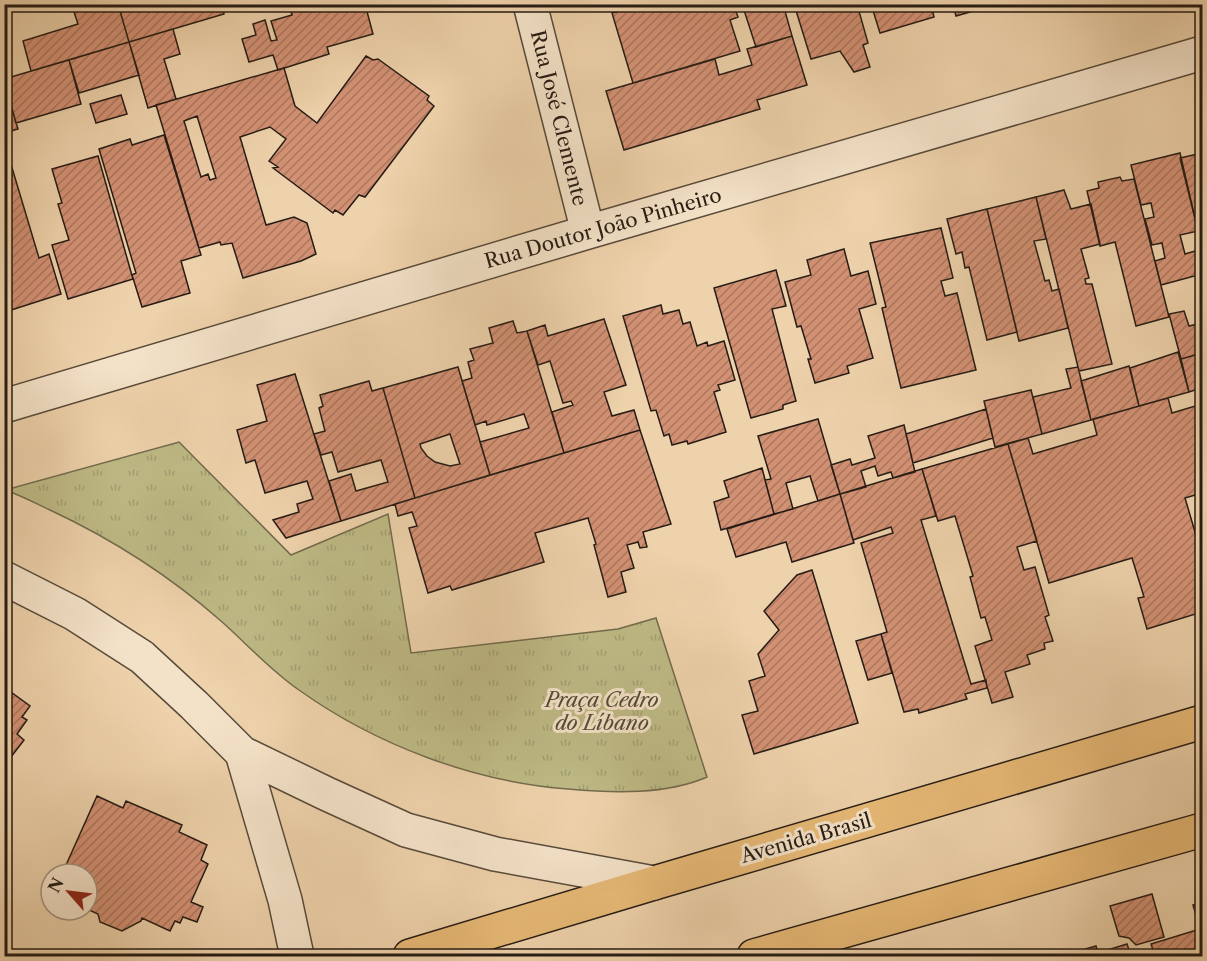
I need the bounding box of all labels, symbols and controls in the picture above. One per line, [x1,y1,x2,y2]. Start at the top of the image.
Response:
street label: Rua José Clemente [526,28,592,208]
street label: Rua Doutor João Pinheiro [482,183,724,273]
park label: Praça Cedro do Líbano [543,688,659,735]
street label: Avenida Brasil [737,808,874,868]
north arrow [39,862,99,922]
text: N [44,874,68,896]

